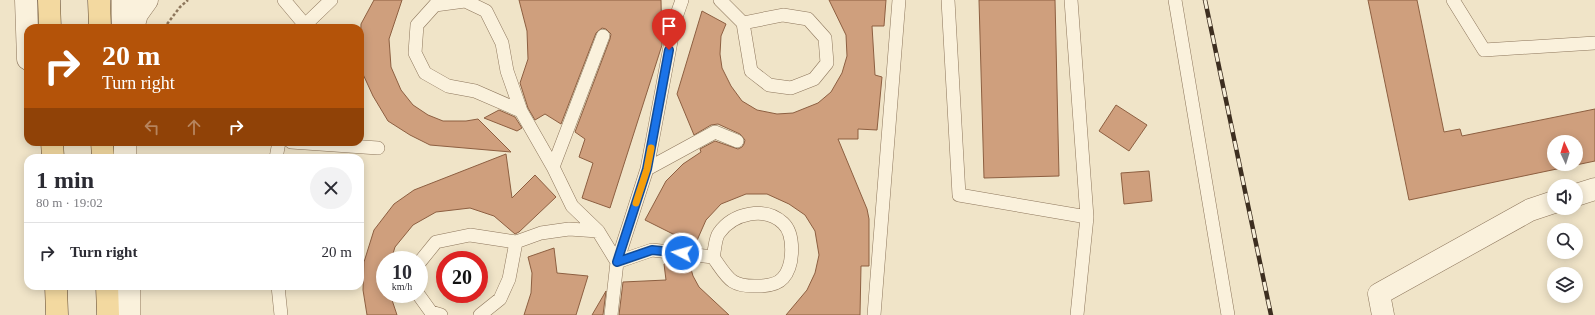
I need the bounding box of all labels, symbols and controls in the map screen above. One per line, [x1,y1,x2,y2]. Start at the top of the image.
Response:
pin [652,9,686,50]
icon: arrive [658,15,680,37]
icon: right [36,40,88,92]
text: 20 m [102,40,160,71]
text: Turn right [102,73,175,93]
icon: left [141,116,163,138]
icon: ahead [183,116,205,138]
icon: right [225,116,247,138]
north arrow [1547,135,1583,171]
map controls [1547,135,1583,303]
text: 1 min [36,167,94,193]
button: close [310,167,352,209]
button: sound [1547,179,1583,215]
text: 80 m · 19:02 [36,195,103,210]
button: search [1547,223,1583,259]
position arrow [661,232,703,274]
icon: right [36,242,58,264]
text: Turn right [70,244,137,260]
text: 20 m [322,244,352,260]
speed limit sign: 20 [436,251,488,303]
text: 10 [392,261,412,283]
button: layers [1547,267,1583,303]
text: km/h [392,281,412,292]

